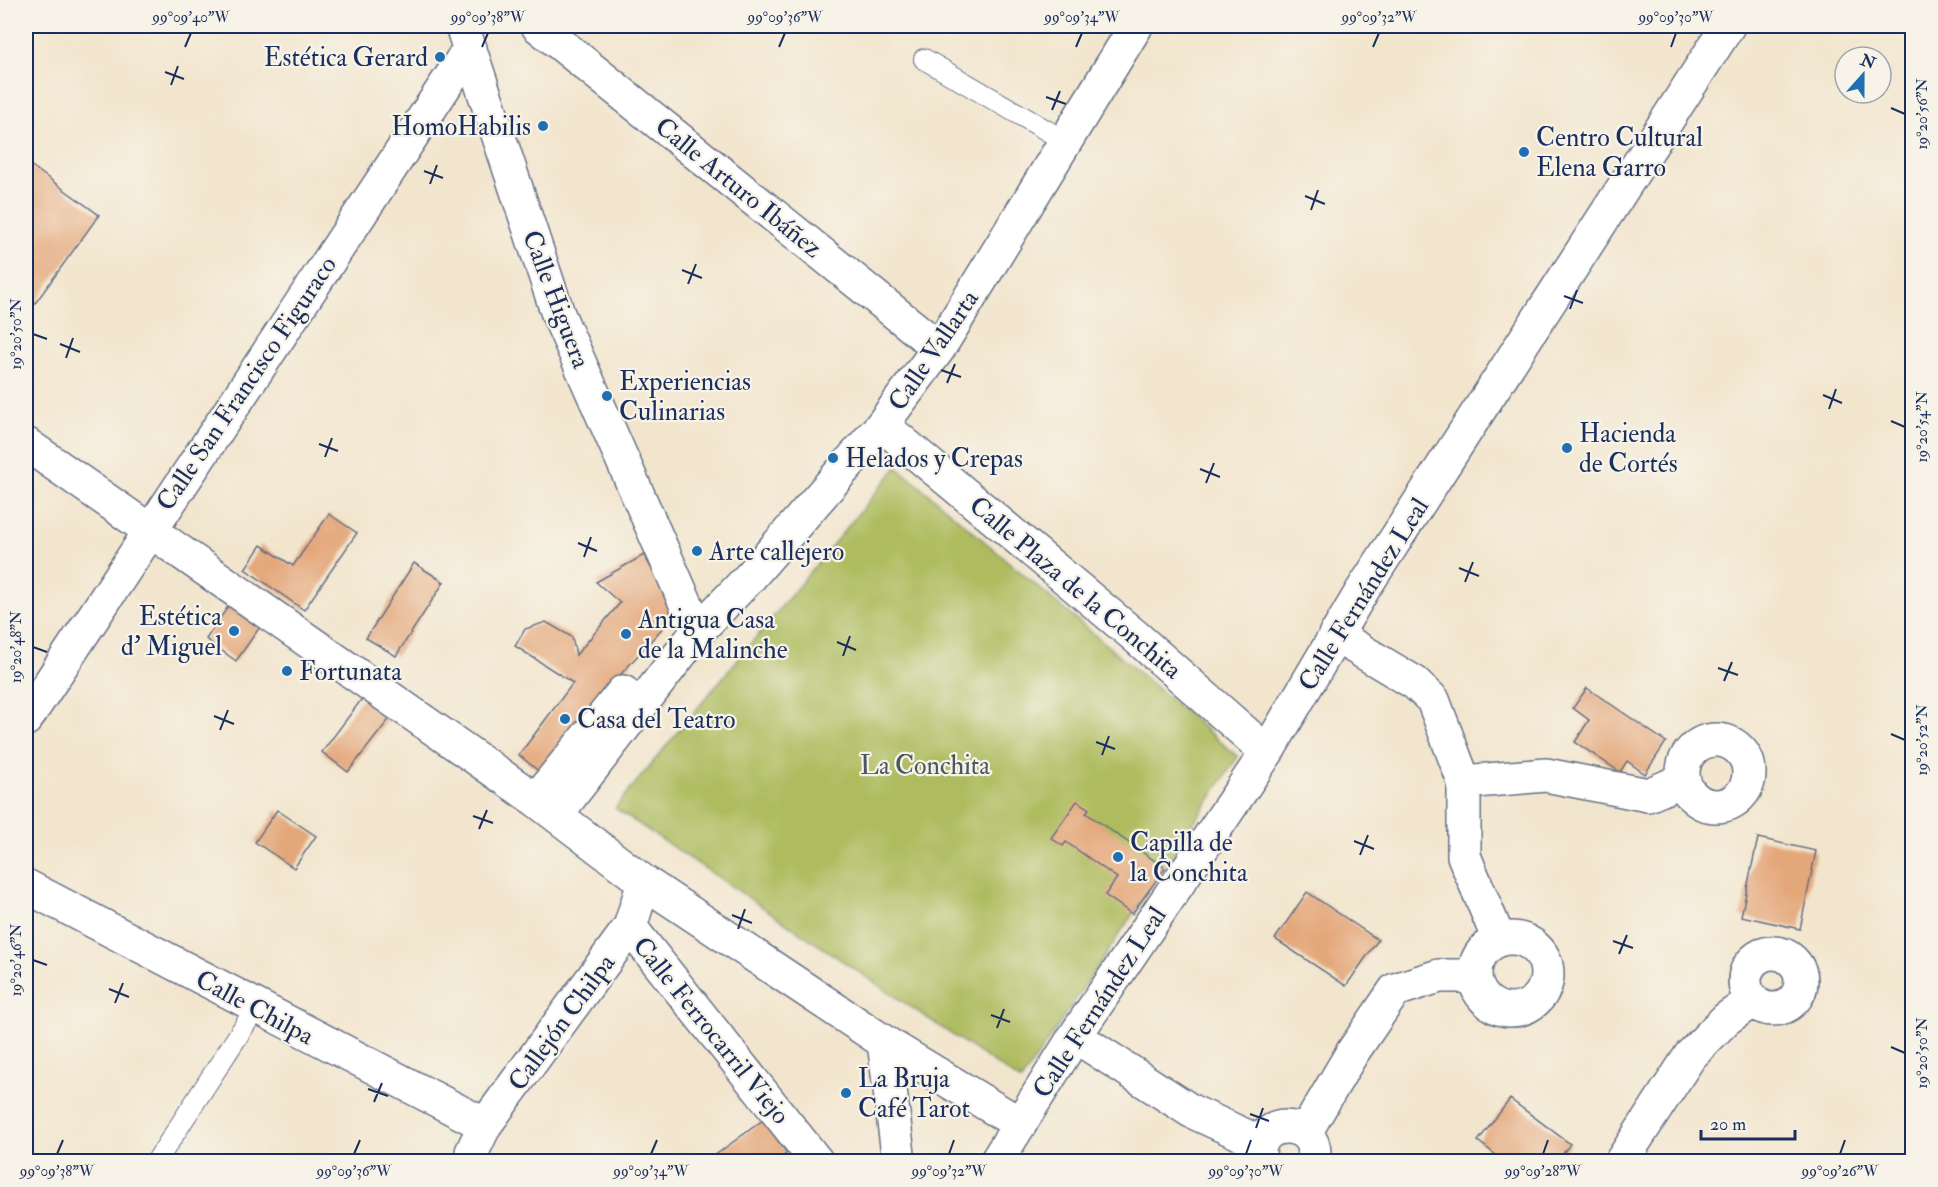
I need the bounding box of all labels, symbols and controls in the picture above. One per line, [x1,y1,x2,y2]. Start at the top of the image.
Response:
text: 99°09'40"W [151,8,230,27]
text: 99°09'38"W [450,8,526,27]
text: 99°09'36"W [746,8,823,27]
text: 99°09'34"W [1043,8,1120,27]
text: 99°09'32"W [1340,8,1417,27]
text: 99°09'30"W [1637,8,1714,27]
place label: Estética Gerard [264,42,428,74]
north arrow [1833,45,1893,105]
marker: Estética Gerard [433,50,447,64]
text: N [1857,50,1879,74]
text: 19°20'56"N [1913,78,1932,150]
place label: HomoHabilis [391,111,531,143]
street label: Calle Arturo Ibáñez [648,111,829,265]
marker: HomoHabilis [536,119,550,133]
place label: Centro Cultural Elena Garro [1536,122,1703,184]
marker: Centro Cultural Elena Garro [1517,145,1531,159]
street label: Calle Higuera [515,226,597,373]
street label: Calle San Francisco Figuraco [150,250,344,517]
street label: Calle Vallarta [882,284,986,417]
text: 19°20'50"N [7,298,26,370]
place label: Experiencias Culinarias [619,366,751,428]
marker: Experiencias Culinarias [600,389,614,403]
text: 19°20'54"N [1913,391,1932,463]
place label: Hacienda de Cortés [1579,418,1678,480]
marker: Hacienda de Cortés [1560,441,1574,455]
place label: Helados y Crepas [845,443,1023,476]
marker: Helados y Crepas [826,451,840,465]
street label: Calle Plaza de la Conchita [963,490,1188,686]
street label: Calle Fernández Leal [1292,492,1436,697]
place label: Arte callejero [708,536,844,568]
marker: Arte callejero [690,544,704,558]
place label: Estética d' Miguel [121,601,222,663]
place label: Antigua Casa de la Malinche [637,604,788,666]
text: 19°20'48"N [7,610,26,683]
marker: Estética d' Miguel [227,624,241,638]
marker: Antigua Casa de la Malinche [619,627,633,641]
place label: Fortunata [299,656,402,688]
marker: Fortunata [280,664,294,678]
place label: Casa del Teatro [577,704,736,736]
text: 19°20'52"N [1913,704,1932,776]
marker: Casa del Teatro [558,712,572,726]
park label: La Conchita [860,750,990,782]
place label: Capilla de la Conchita [1130,827,1248,889]
marker: Capilla de la Conchita [1111,850,1125,864]
street label: Calle Fernández Leal [1026,901,1174,1104]
text: 19°20'46"N [7,923,26,997]
street label: Calle Ferrocarril Viejo [626,931,797,1131]
street label: Callejón Chilpa [501,948,623,1098]
street label: Calle Chilpa [189,963,319,1053]
text: 19°20'50"N [1913,1017,1932,1089]
place label: La Bruja Café Tarot [858,1063,970,1125]
marker: La Bruja Café Tarot [839,1086,853,1100]
scale bar [1701,1103,1796,1141]
text: 20 m [1710,1113,1746,1136]
text: 99°09'38"W [19,1162,95,1181]
text: 99°09'36"W [315,1162,392,1181]
text: 99°09'34"W [612,1162,689,1181]
text: 99°09'32"W [910,1162,987,1181]
text: 99°09'30"W [1207,1162,1284,1181]
text: 99°09'28"W [1504,1162,1582,1181]
text: 99°09'26"W [1801,1162,1879,1181]

